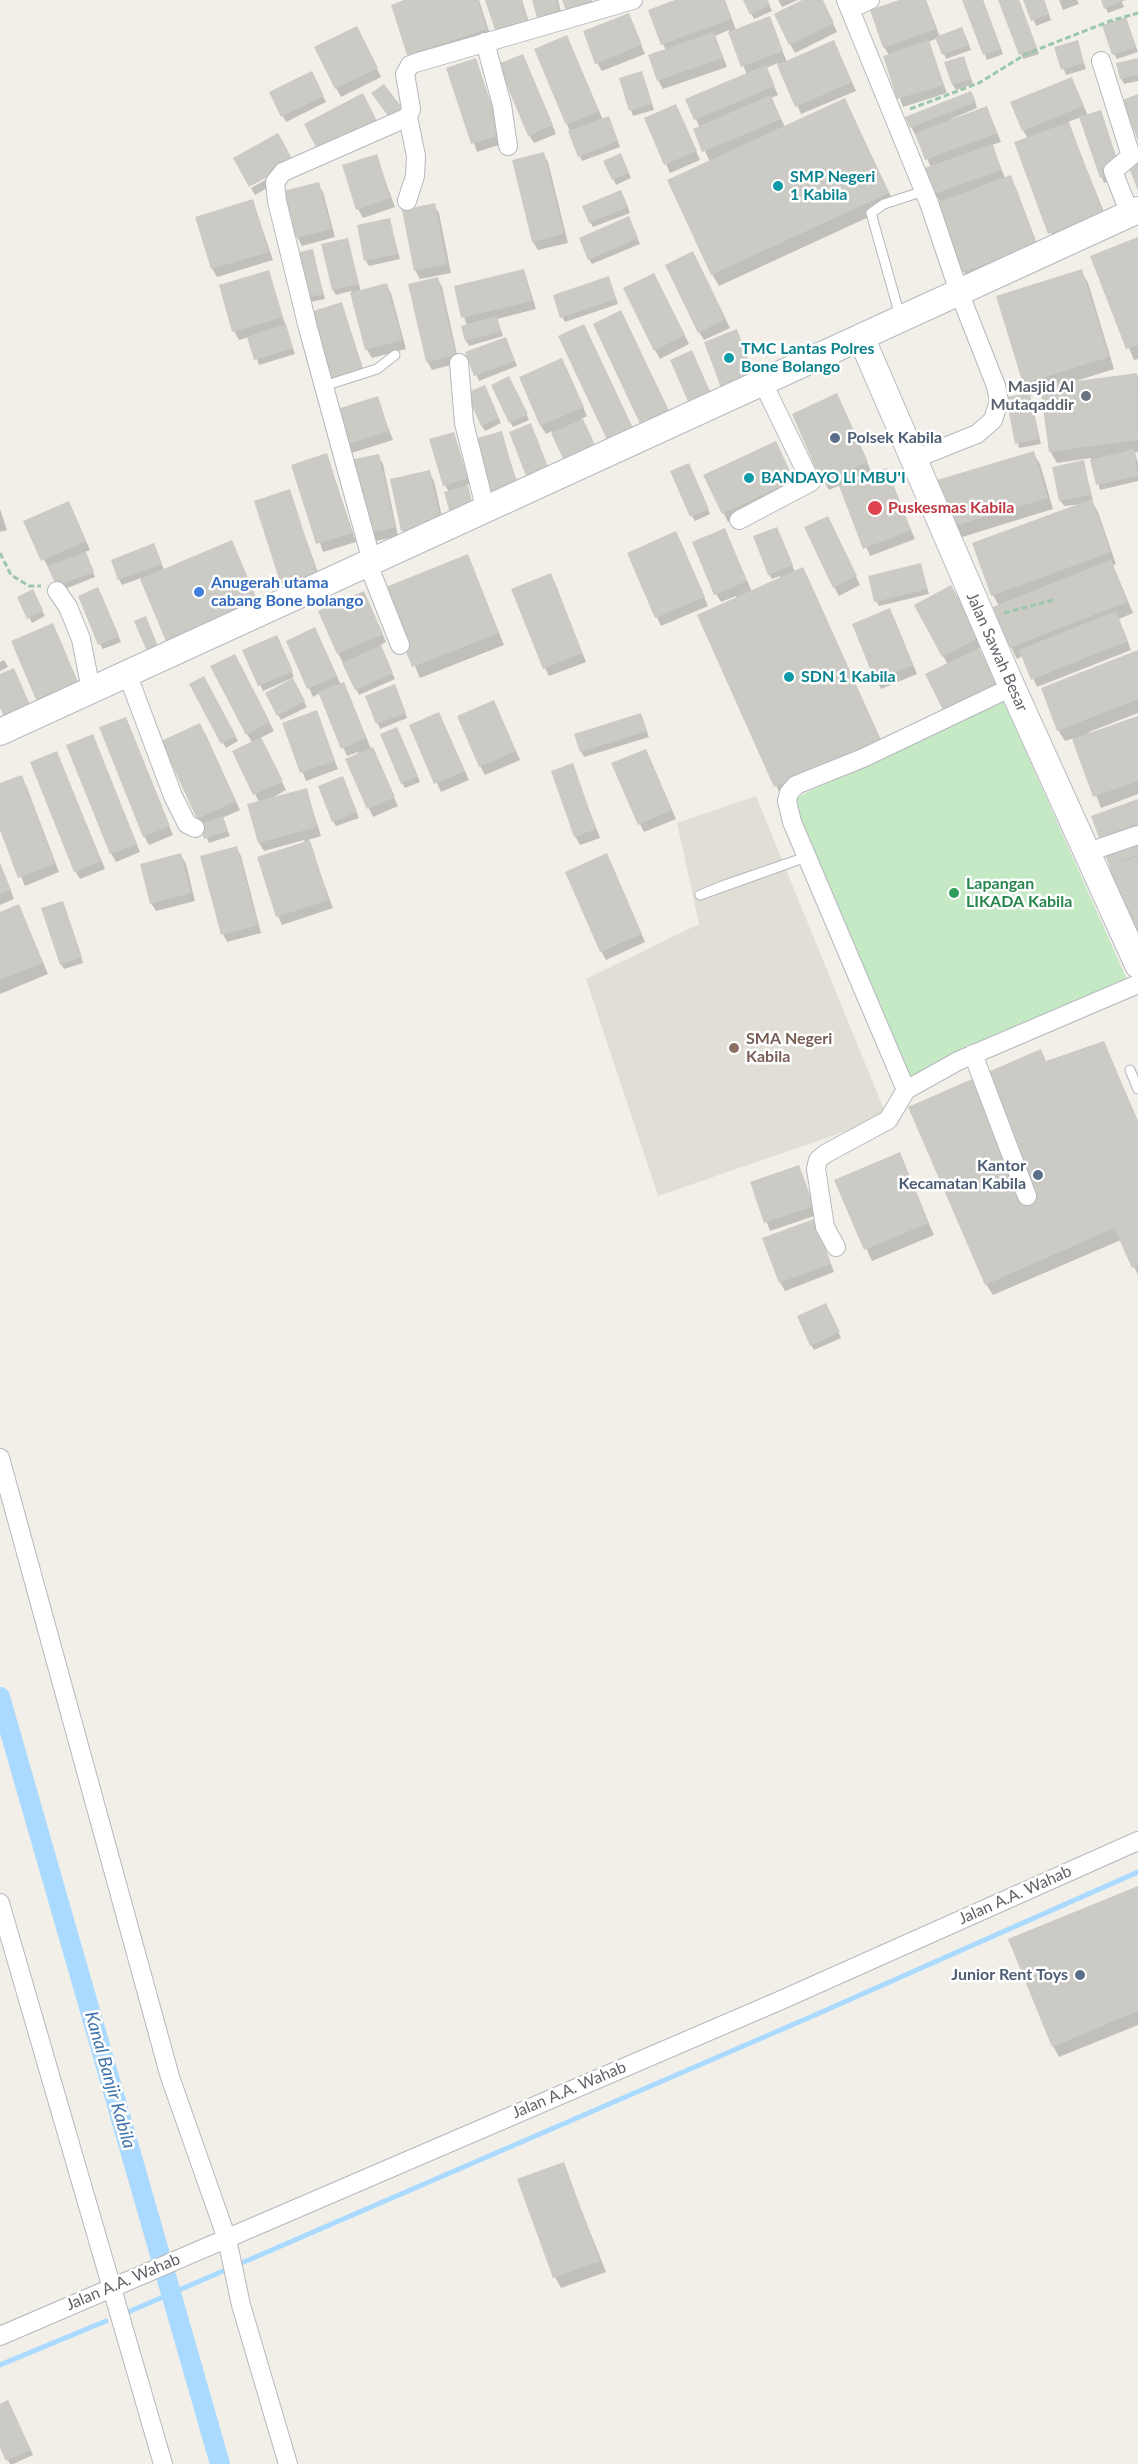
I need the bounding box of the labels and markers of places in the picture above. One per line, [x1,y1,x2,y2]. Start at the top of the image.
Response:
place label: SMP Negeri 1 Kabila [790,167,875,205]
marker: SMP Negeri 1 Kabila [771,179,785,193]
place label: TMC Lantas Polres Bone Bolango [741,339,875,377]
marker: TMC Lantas Polres Bone Bolango [722,351,736,365]
place label: Masjid Al Mutaqaddir [991,377,1074,415]
marker: Masjid Al Mutaqaddir [1079,389,1093,403]
place label: Polsek Kabila [847,428,942,448]
marker: Polsek Kabila [828,431,842,445]
place label: BANDAYO LI MBU'I [761,468,906,488]
marker: BANDAYO LI MBU'I [742,471,756,485]
place label: Puskesmas Kabila [888,498,1014,518]
marker: Puskesmas Kabila [866,499,884,517]
place label: Anugerah utama cabang Bone bolango [211,573,363,611]
marker: Anugerah utama cabang Bone bolango [192,585,206,599]
place label: SDN 1 Kabila [801,667,896,687]
marker: SDN 1 Kabila [782,670,796,684]
place label: Lapangan LIKADA Kabila [966,874,1072,912]
marker: Lapangan LIKADA Kabila [947,886,961,900]
place label: SMA Negeri Kabila [746,1029,832,1067]
marker: SMA Negeri Kabila [727,1041,741,1055]
place label: Kantor Kecamatan Kabila [899,1156,1026,1194]
marker: Kantor Kecamatan Kabila [1031,1168,1045,1182]
place label: Junior Rent Toys [951,1965,1068,1985]
marker: Junior Rent Toys [1073,1968,1087,1982]

